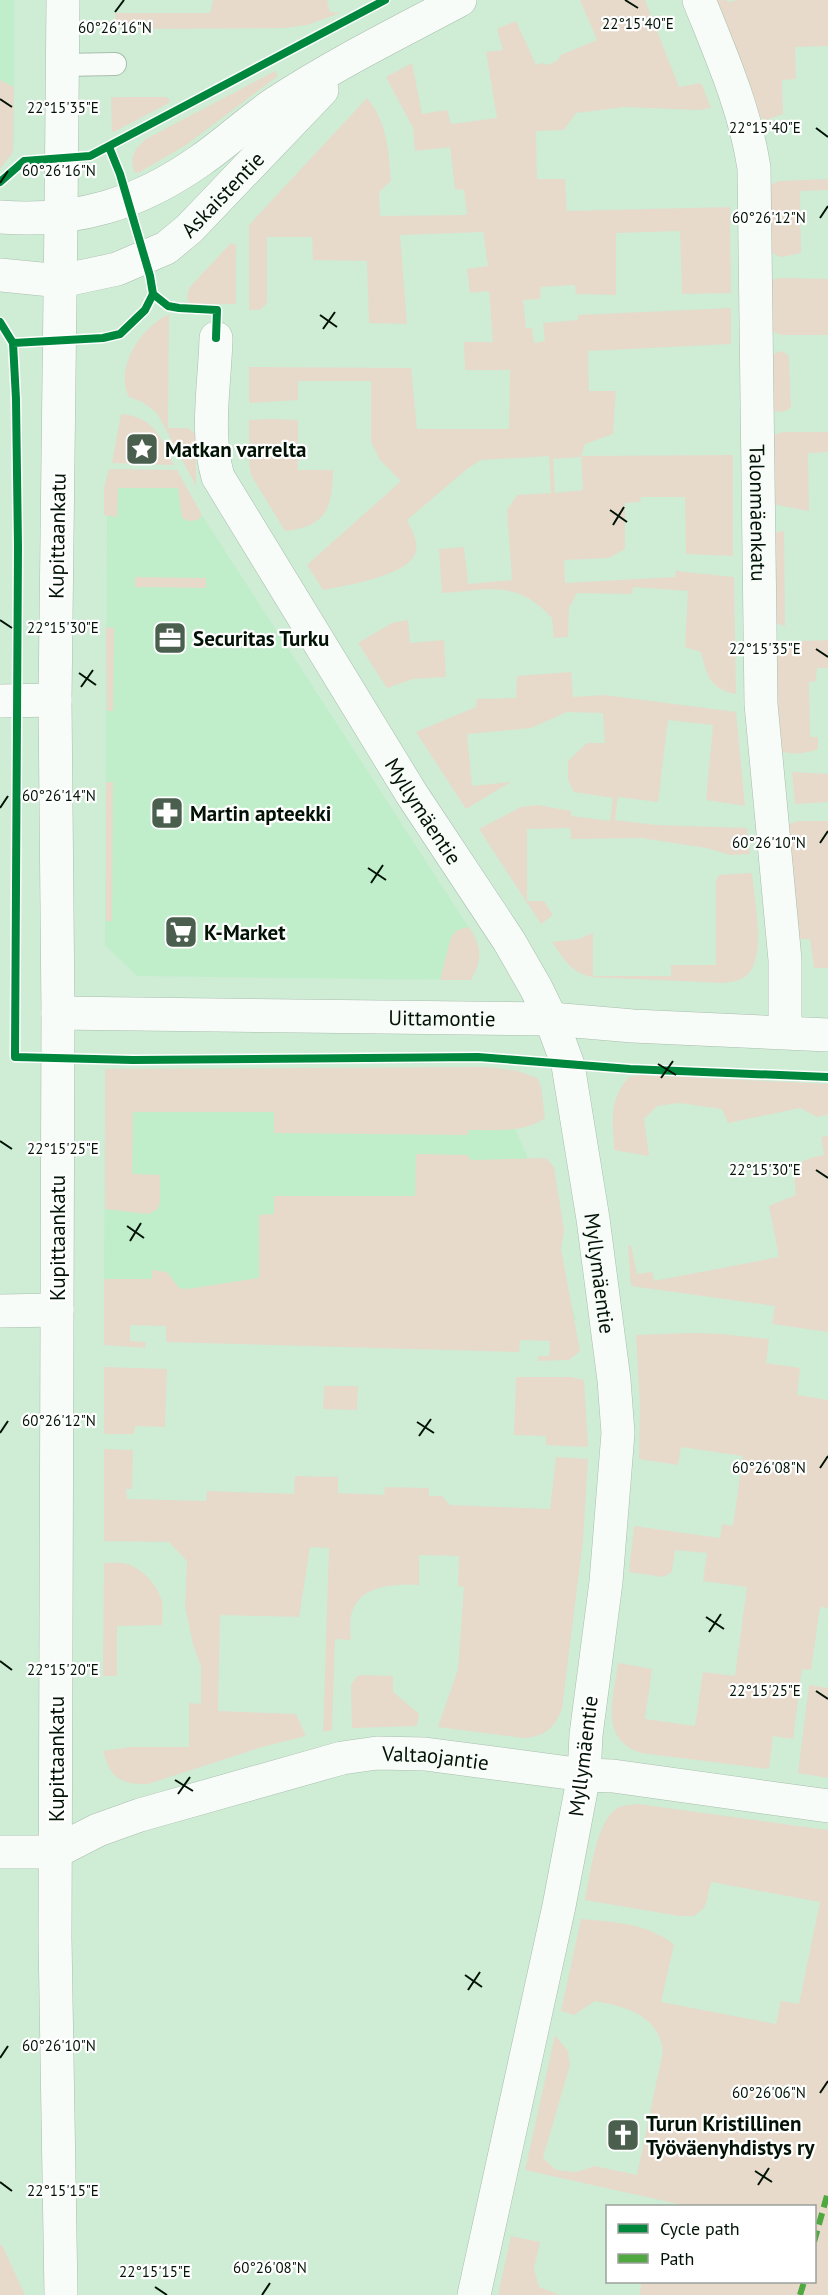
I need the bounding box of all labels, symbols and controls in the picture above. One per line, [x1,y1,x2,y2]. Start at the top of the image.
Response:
text: 22°15'40"E [602,14,674,33]
text: 60°26'16"N [78,18,152,37]
text: 22°15'35"E [27,98,99,117]
text: 22°15'40"E [729,118,801,137]
street label: Askaistentie [175,146,270,243]
text: 60°26'16"N [22,161,96,180]
text: 60°26'12"N [732,208,806,227]
place icon: Matkan varrelta [124,431,160,467]
place label: Matkan varrelta [165,436,306,463]
street label: Talonmäenkatu [744,444,773,582]
street label: Kupittaankatu [42,473,72,599]
text: 22°15'30"E [27,618,99,637]
office icon: Securitas Turku [152,620,188,656]
place label: Securitas Turku [193,625,329,652]
text: 22°15'35"E [729,639,801,658]
street label: Myllymäentie [379,753,468,869]
text: 60°26'14"N [22,786,96,805]
pharmacy icon: Martin apteekki [149,795,185,831]
place label: Martin apteekki [190,800,331,827]
text: 60°26'10"N [732,833,806,852]
supermarket icon: K-Market [163,914,199,950]
place label: K-Market [204,919,286,946]
street label: Uittamontie [388,1004,496,1032]
text: 22°15'25"E [27,1139,99,1158]
text: 22°15'30"E [729,1160,801,1179]
street label: Kupittaankatu [44,1175,71,1301]
street label: Myllymäentie [579,1211,621,1335]
text: 60°26'12"N [22,1411,96,1430]
text: 60°26'08"N [732,1458,806,1477]
text: 22°15'20"E [27,1660,99,1679]
text: 22°15'25"E [729,1681,801,1700]
street label: Myllymäentie [562,1694,604,1818]
street label: Kupittaankatu [43,1696,70,1822]
street label: Valtaojantie [381,1740,491,1776]
text: 60°26'10"N [22,2036,96,2055]
text: 60°26'06"N [732,2083,806,2102]
place label: Turun Kristillinen Työväenyhdistys ry [646,2110,815,2161]
church icon: Turun Kristillinen Työväenyhdistys ry [605,2117,641,2153]
text: 22°15'15"E [27,2181,99,2200]
legend [606,2205,816,2283]
text: Cycle path [660,2217,740,2240]
text: Path [660,2247,694,2270]
text: 60°26'08"N [233,2258,307,2277]
text: 22°15'15"E [119,2262,191,2281]

